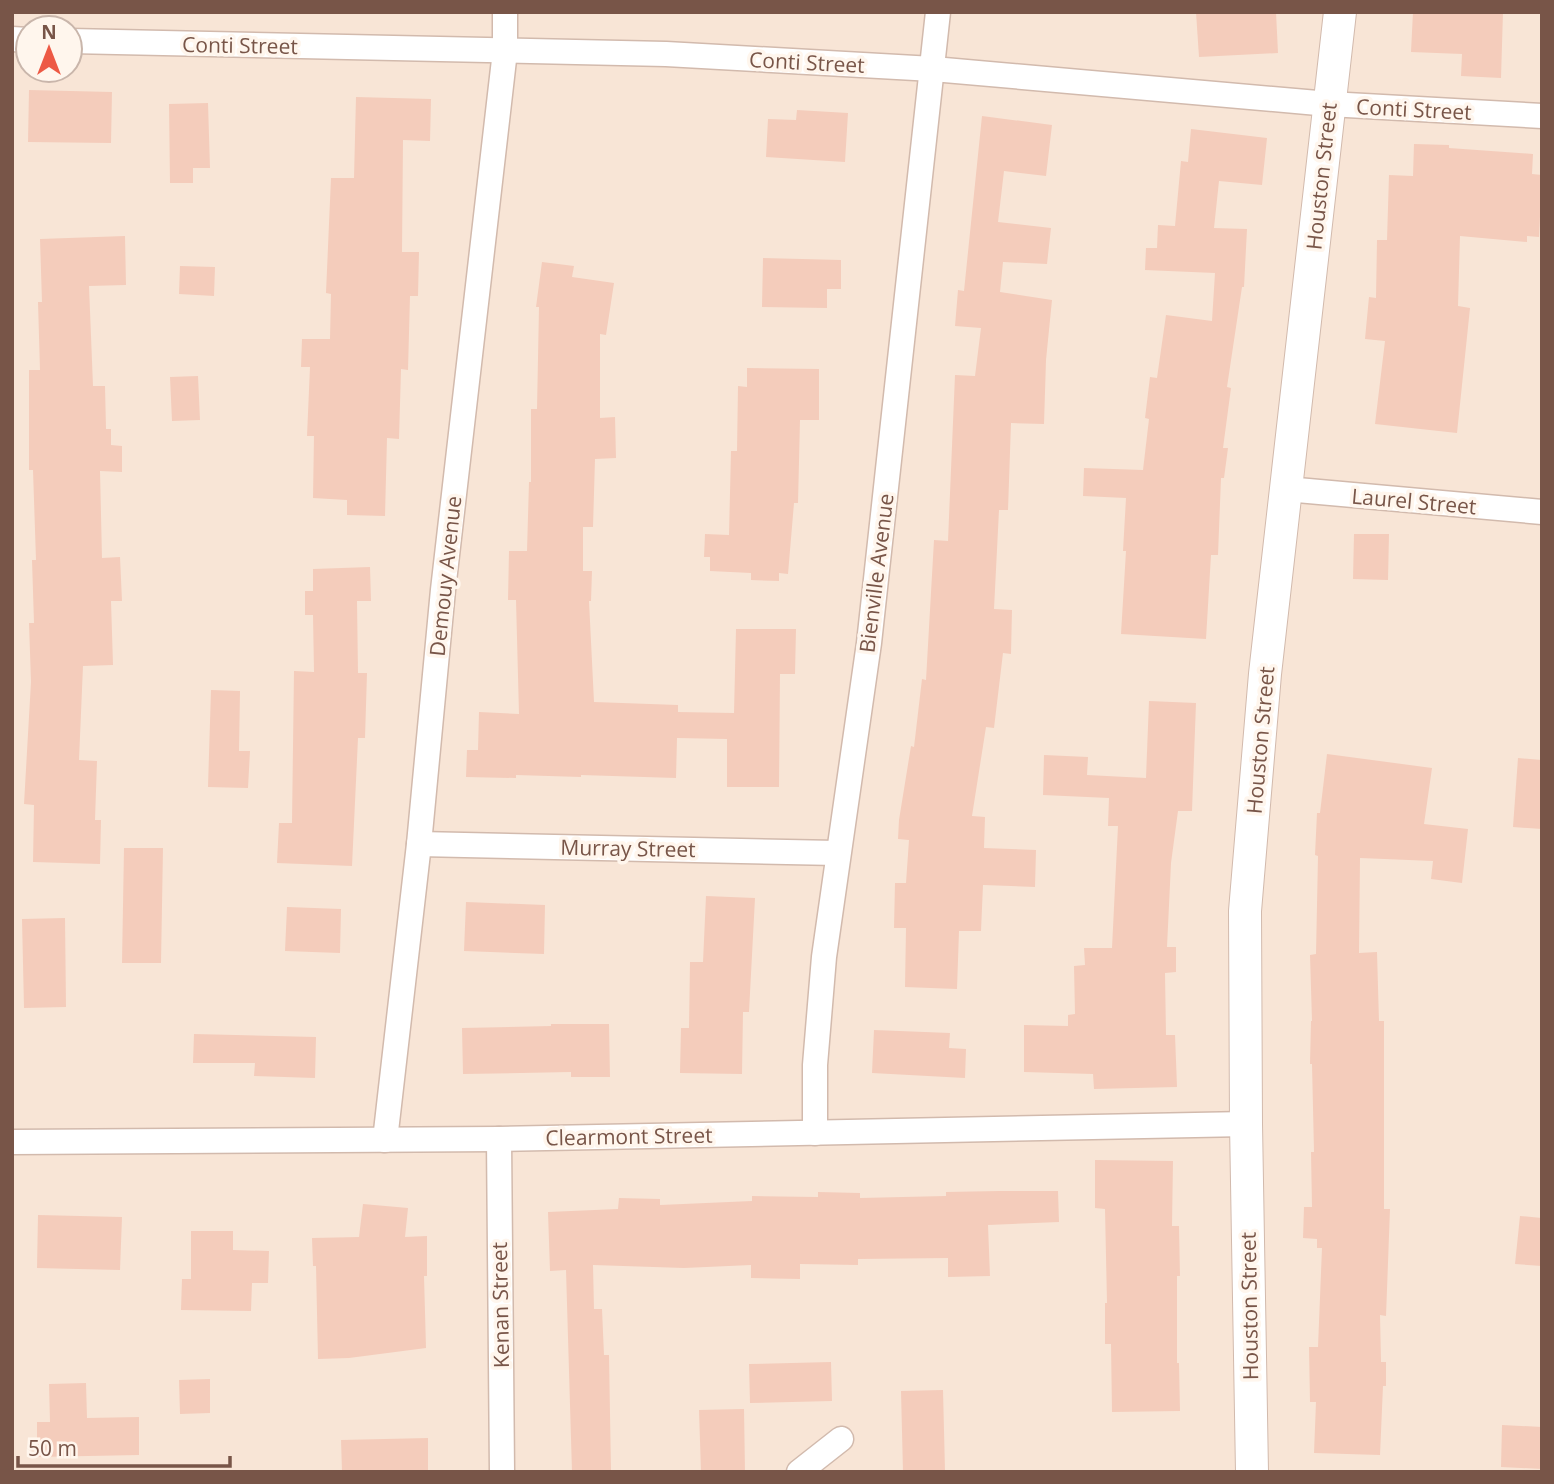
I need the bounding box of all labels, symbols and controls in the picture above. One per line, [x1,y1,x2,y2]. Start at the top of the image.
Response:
north arrow [14,14,84,84]
text: N [41,19,57,45]
street label: Conti Street [182,30,298,60]
street label: Conti Street [749,45,865,79]
street label: Conti Street [1356,92,1472,126]
street label: Houston Street [1299,101,1343,251]
street label: Laurel Street [1350,482,1478,520]
street label: Bienville Avenue [852,492,900,654]
street label: Demouy Avenue [423,494,467,658]
street label: Houston Street [1240,665,1280,815]
street label: Murray Street [560,833,696,863]
street label: Clearmont Street [545,1121,713,1151]
street label: Houston Street [1234,1232,1264,1380]
street label: Kenan Street [485,1242,515,1368]
scale bar [18,1424,229,1468]
text: 50 m [28,1434,77,1462]

